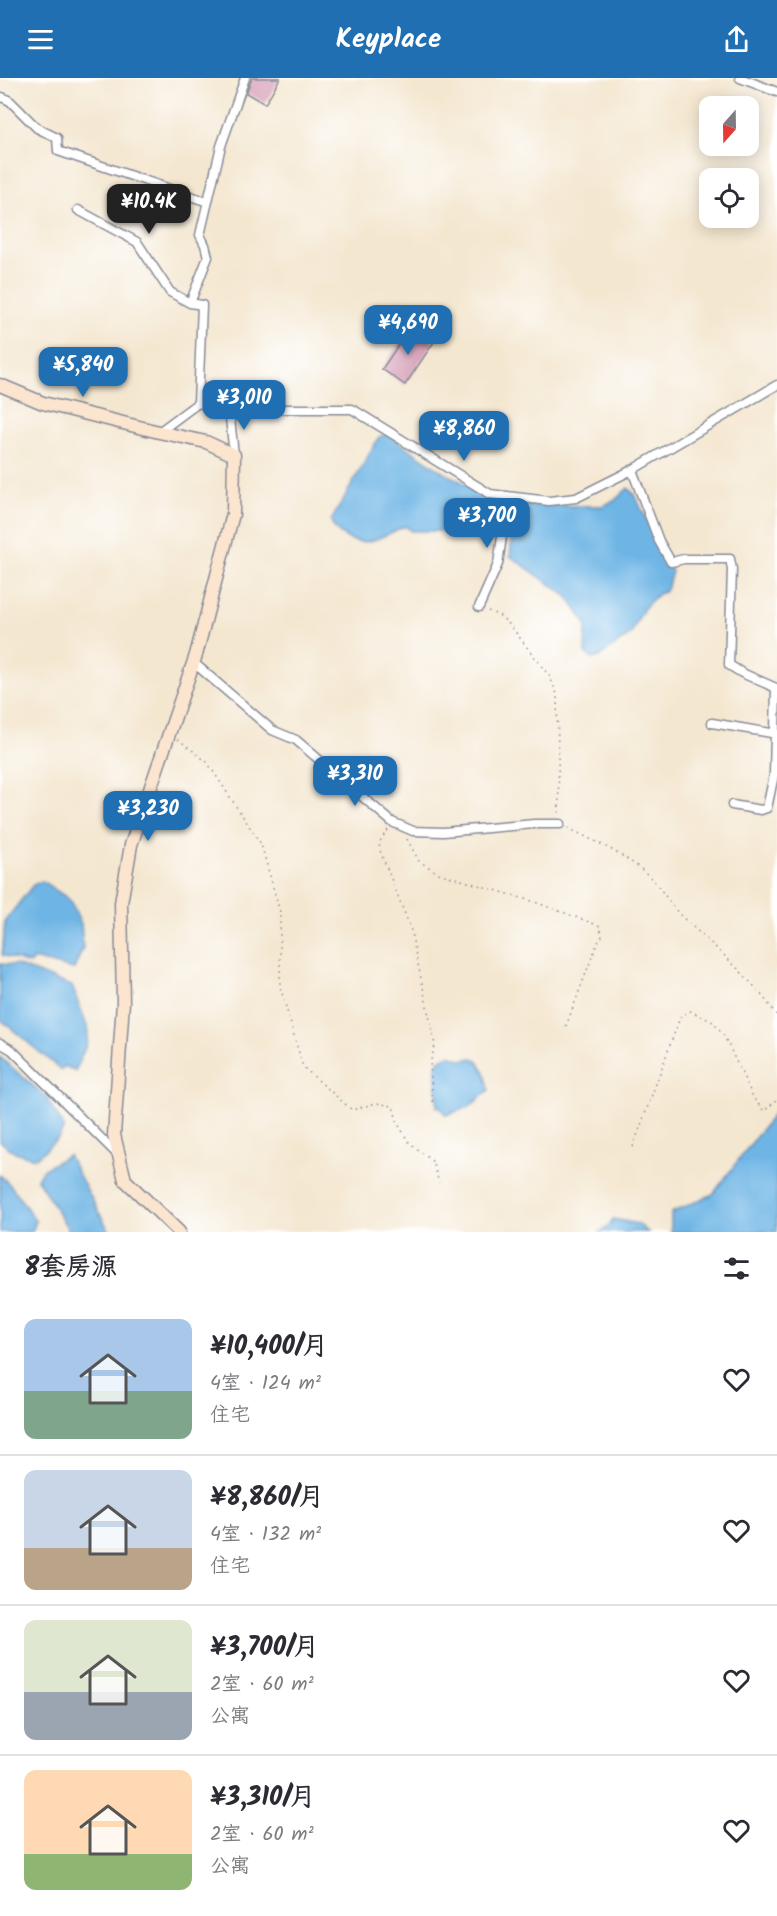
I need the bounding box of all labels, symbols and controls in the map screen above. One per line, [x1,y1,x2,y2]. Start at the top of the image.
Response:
text: Keyplace [336,18,441,61]
icon: menu [24,23,57,56]
icon: share [720,23,753,56]
north arrow [699,96,759,156]
map controls [699,96,759,228]
button: locate [699,168,759,228]
pin: ¥10.4K [100,184,198,235]
text: ¥10.4K [121,187,177,219]
pin: ¥4,690 [359,305,457,356]
text: ¥4,690 [378,308,438,340]
pin: ¥5,840 [34,347,132,398]
text: ¥5,840 [53,350,113,382]
pin: ¥3,010 [195,380,293,431]
text: ¥3,010 [216,383,272,415]
pin: ¥8,860 [415,411,513,462]
text: ¥8,860 [433,414,495,446]
pin: ¥3,700 [438,498,536,549]
text: ¥3,700 [458,501,516,533]
pin: ¥3,310 [306,756,404,807]
text: ¥3,310 [327,759,383,791]
pin: ¥3,230 [99,791,197,842]
text: ¥3,230 [117,794,179,826]
text: 8套房源 [24,1247,117,1289]
icon: filters [720,1252,753,1285]
text: ¥10,400/月 [210,1326,328,1368]
icon: home [72,1343,144,1415]
icon: heart [720,1363,753,1396]
text: 4室 · 124 m² [210,1368,321,1400]
text: 住宅 [210,1400,250,1432]
text: ¥8,860/月 [210,1477,324,1519]
icon: home [72,1494,144,1566]
icon: heart [720,1514,753,1547]
text: 4室 · 132 m² [210,1519,321,1551]
text: 住宅 [210,1551,250,1583]
text: ¥3,700/月 [210,1627,319,1669]
icon: home [72,1644,144,1716]
icon: heart [720,1664,753,1697]
text: 2室 · 60 m² [210,1669,314,1701]
text: 公寓 [210,1701,250,1733]
text: ¥3,310/月 [210,1777,316,1819]
icon: home [72,1794,144,1866]
icon: heart [720,1814,753,1847]
text: 2室 · 60 m² [210,1819,314,1851]
text: 公寓 [210,1851,250,1883]

